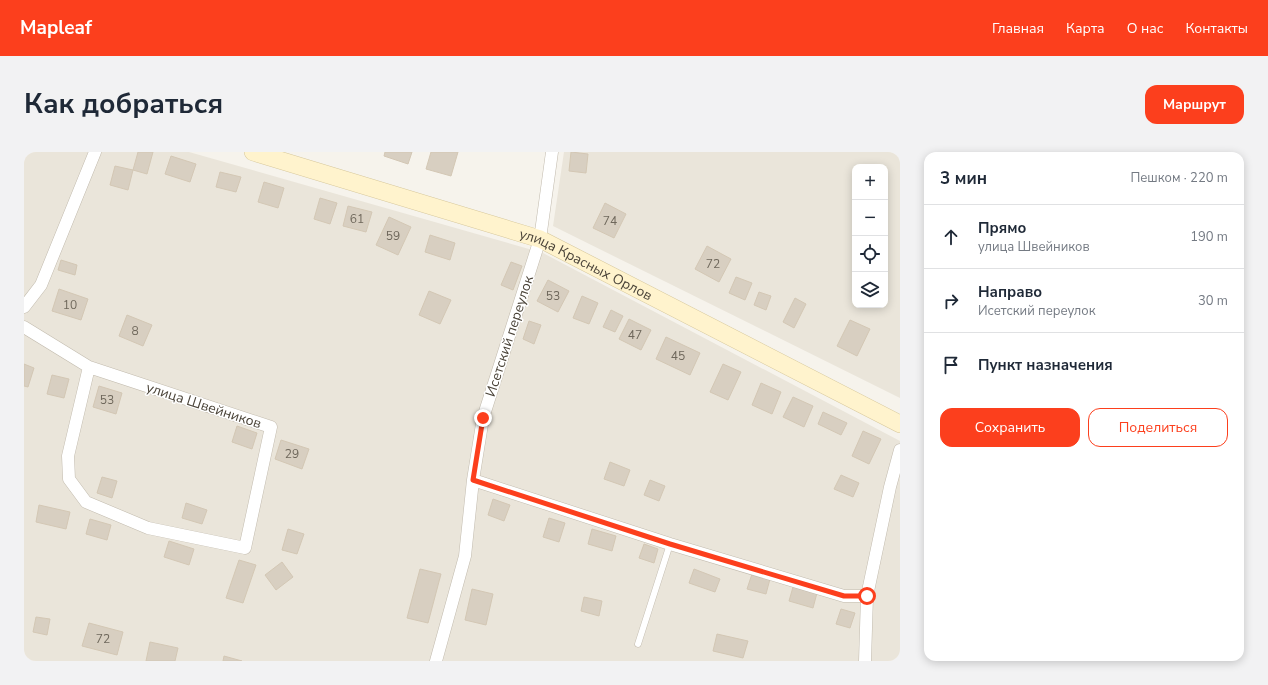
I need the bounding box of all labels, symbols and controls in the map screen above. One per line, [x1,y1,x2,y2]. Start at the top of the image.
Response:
text: Mapleaf [20,15,92,41]
text: Главная [992,19,1044,38]
text: Карта [1066,19,1105,38]
text: О нас [1127,19,1163,38]
text: Контакты [1185,19,1248,38]
text: Как добраться [24,85,223,123]
button: Маршрут [1145,85,1244,124]
map controls [852,164,888,308]
button: + [852,164,888,200]
text: 3 мин [940,167,987,190]
text: Пешком · 220 m [1130,169,1228,187]
button: − [852,200,888,236]
house number: 61 [350,211,364,227]
house number: 74 [603,213,617,229]
text: Прямо [978,218,1026,238]
street label: улица Красных Орлов [517,224,656,305]
icon: ahead [940,226,962,248]
house number: 59 [386,228,400,244]
text: 190 m [1190,228,1228,246]
button: locate [852,236,888,272]
text: улица Швейников [978,238,1090,256]
house number: 72 [706,256,720,272]
street label: Исетский переулок [481,272,538,399]
button: layers [852,272,888,308]
text: Направо [978,282,1042,302]
house number: 53 [546,288,560,304]
icon: right [940,290,962,312]
text: 30 m [1198,292,1228,310]
house number: 10 [63,297,77,313]
text: Исетский переулок [978,302,1095,320]
house number: 8 [131,323,139,339]
house number: 47 [628,327,642,343]
house number: 45 [671,348,685,364]
icon: arrive [940,354,962,376]
text: Пункт назначения [978,355,1113,375]
street label: улица Швейников [144,378,264,433]
house number: 53 [100,392,114,408]
button: Сохранить [940,408,1080,447]
button: Поделиться [1088,408,1228,447]
route end [474,409,492,427]
house number: 29 [285,446,299,462]
route start [858,587,876,605]
house number: 72 [96,631,110,647]

